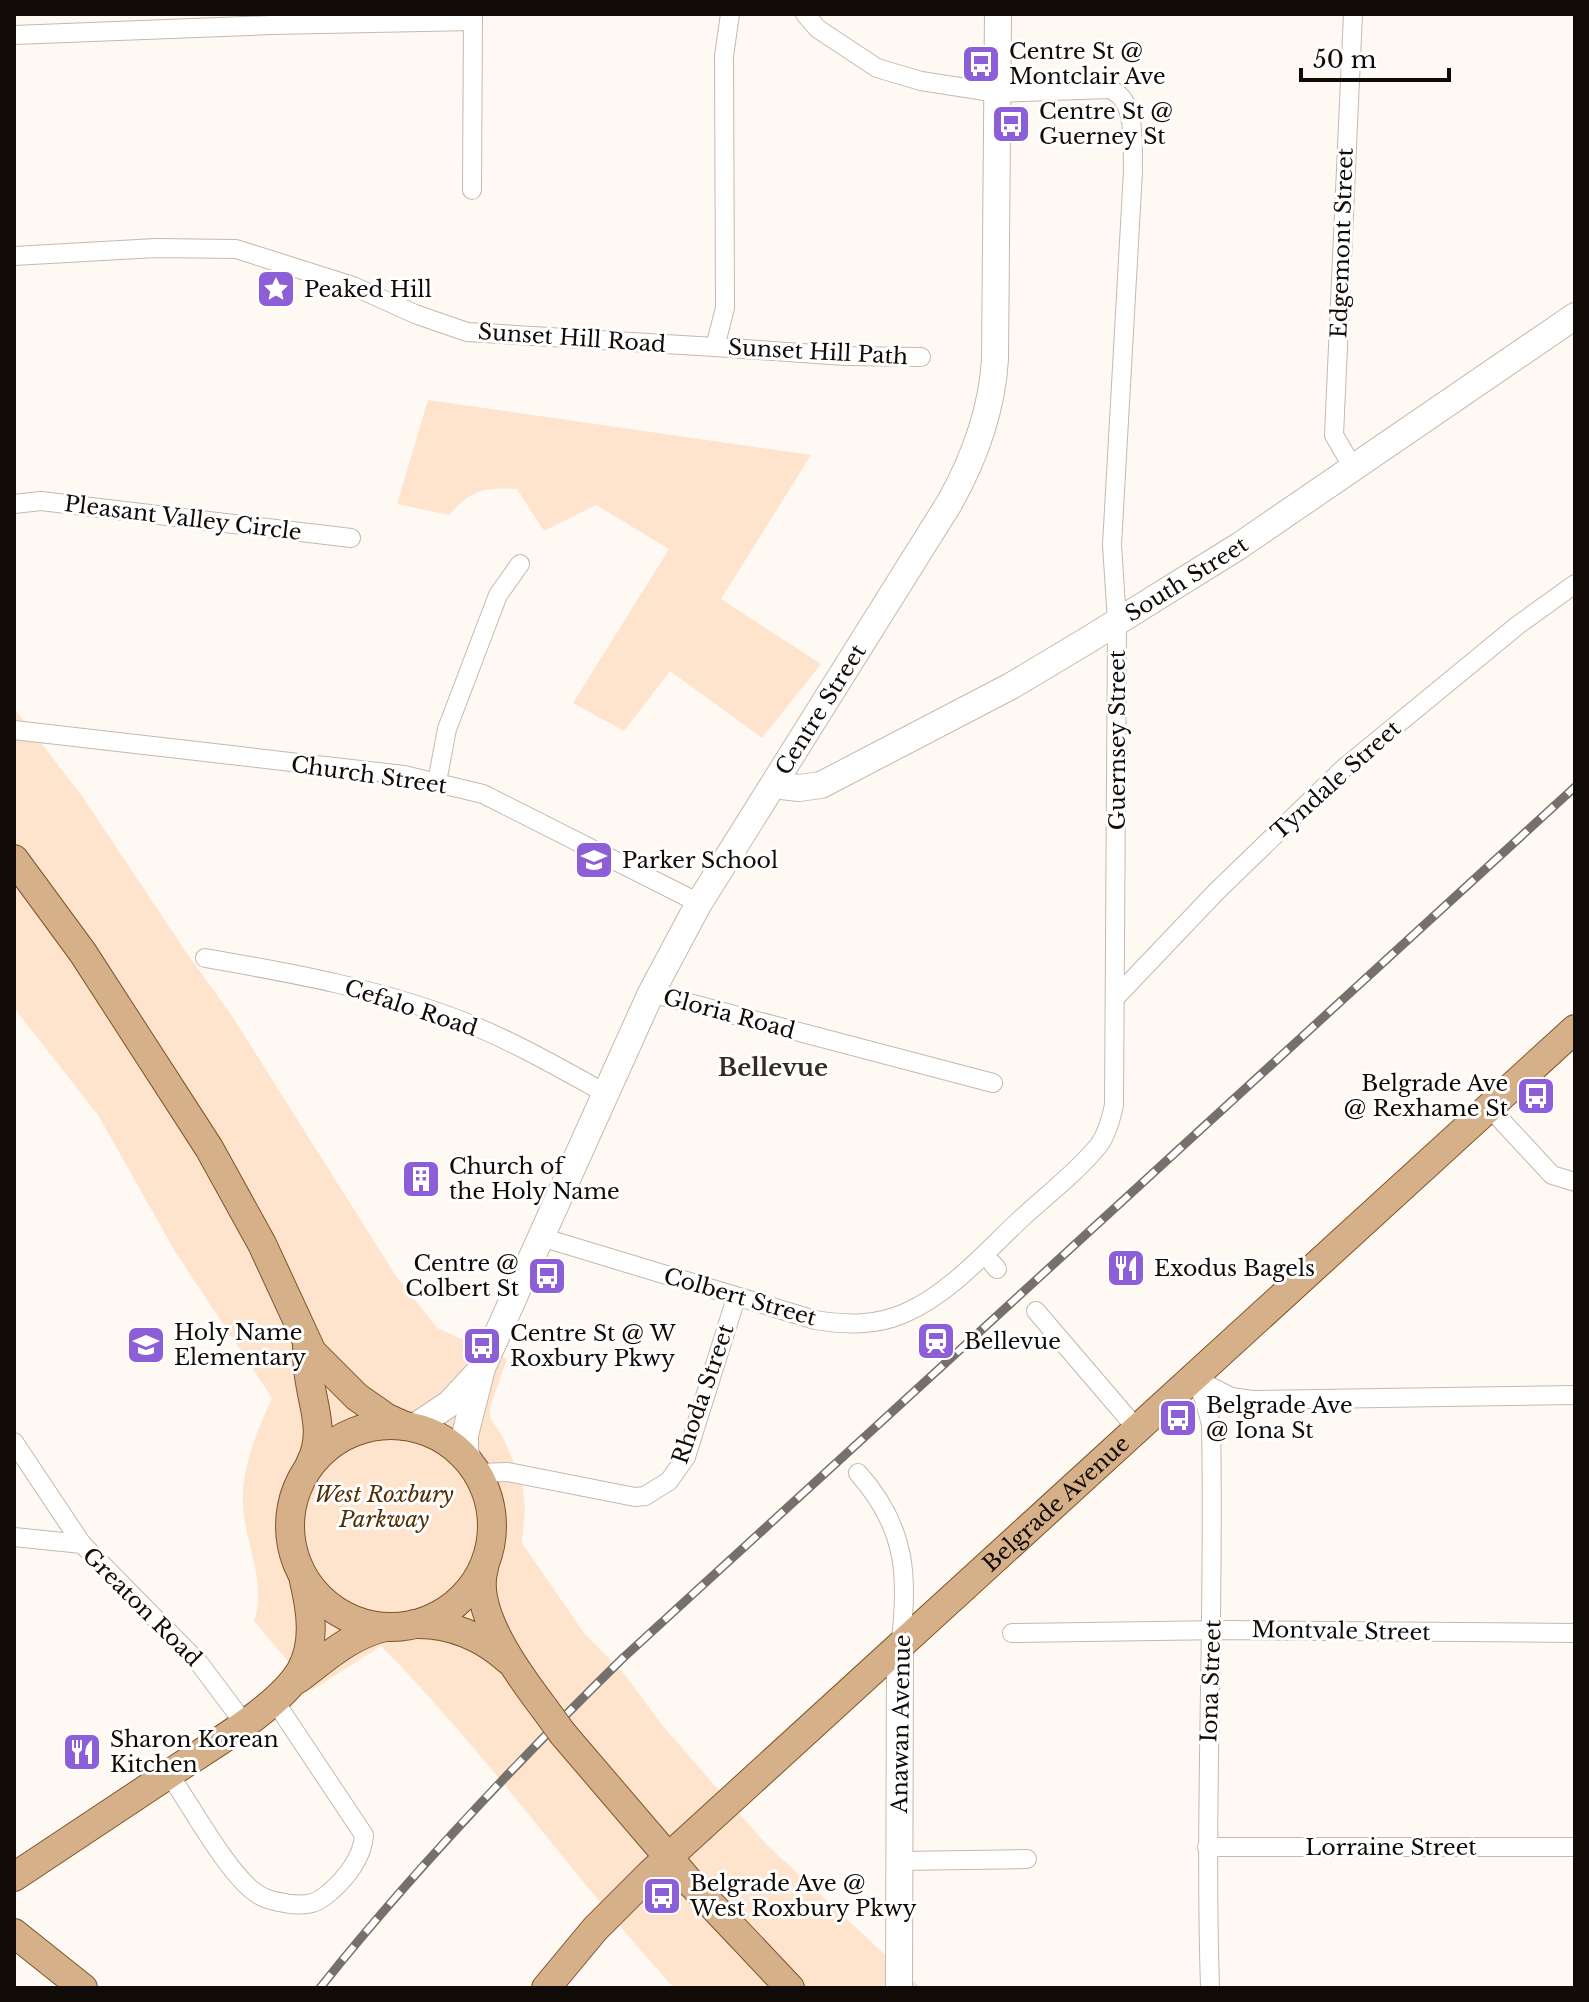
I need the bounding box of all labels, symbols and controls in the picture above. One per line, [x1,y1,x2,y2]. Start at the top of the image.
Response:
scale bar [1301,32,1449,82]
place label: Centre St @ Montclair Ave [1009,38,1166,90]
bus stop icon: Centre St @ Montclair Ave [960,43,1002,85]
text: 50 m [1313,45,1377,74]
place label: Centre St @ Guerney St [1039,98,1173,150]
bus stop icon: Centre St @ Guerney St [990,103,1032,145]
street label: Edgemont Street [1325,147,1359,339]
place icon: Peaked Hill [255,268,297,310]
place label: Peaked Hill [304,276,432,303]
street label: Sunset Hill Road [477,318,667,358]
street label: Sunset Hill Path [727,334,909,370]
street label: Pleasant Valley Circle [63,490,303,546]
street label: South Street [1120,530,1253,627]
street label: Centre Street [769,638,872,780]
street label: Guernsey Street [1104,649,1131,830]
street label: Tyndale Street [1266,714,1407,845]
street label: Church Street [289,751,449,799]
school or university icon: Parker School [573,839,615,881]
place label: Parker School [622,847,778,874]
street label: Cefalo Road [341,974,481,1042]
street label: Gloria Road [660,983,798,1045]
district label: Bellevue [718,1053,828,1082]
place label: Belgrade Ave @ Rexhame St [1344,1070,1509,1122]
bus stop icon: Belgrade Ave @ Rexhame St [1515,1075,1557,1117]
place label: Church of the Holy Name [449,1153,620,1205]
building icon: Church of the Holy Name [400,1158,442,1200]
restaurant icon: Exodus Bagels [1105,1247,1147,1289]
place label: Centre @ Colbert St [405,1250,520,1302]
bus stop icon: Centre @ Colbert St [526,1255,568,1297]
place label: Exodus Bagels [1154,1255,1315,1282]
street label: Colbert Street [661,1262,820,1332]
place label: Holy Name Elementary [174,1319,306,1371]
place label: Centre St @ W Roxbury Pkwy [510,1320,677,1372]
street label: Rhoda Street [666,1320,740,1467]
station icon: Bellevue [915,1320,957,1362]
school or university icon: Holy Name Elementary [125,1324,167,1366]
bus stop icon: Centre St @ W Roxbury Pkwy [461,1325,503,1367]
place label: Bellevue [964,1328,1061,1355]
place label: Belgrade Ave @ Iona St [1206,1392,1353,1444]
bus stop icon: Belgrade Ave @ Iona St [1157,1397,1199,1439]
street label: Belgrade Avenue [977,1430,1135,1577]
park label: West Roxbury Parkway [314,1481,454,1533]
street label: Greaton Road [77,1542,207,1672]
street label: Montvale Street [1251,1616,1431,1646]
street label: Iona Street [1195,1619,1227,1743]
street label: Anawan Avenue [886,1634,916,1815]
place label: Sharon Korean Kitchen [110,1726,279,1778]
restaurant icon: Sharon Korean Kitchen [61,1731,103,1773]
street label: Lorraine Street [1305,1834,1477,1861]
place label: Belgrade Ave @ West Roxbury Pkwy [689,1870,917,1922]
bus stop icon: Belgrade Ave @ West Roxbury Pkwy [641,1875,683,1917]

